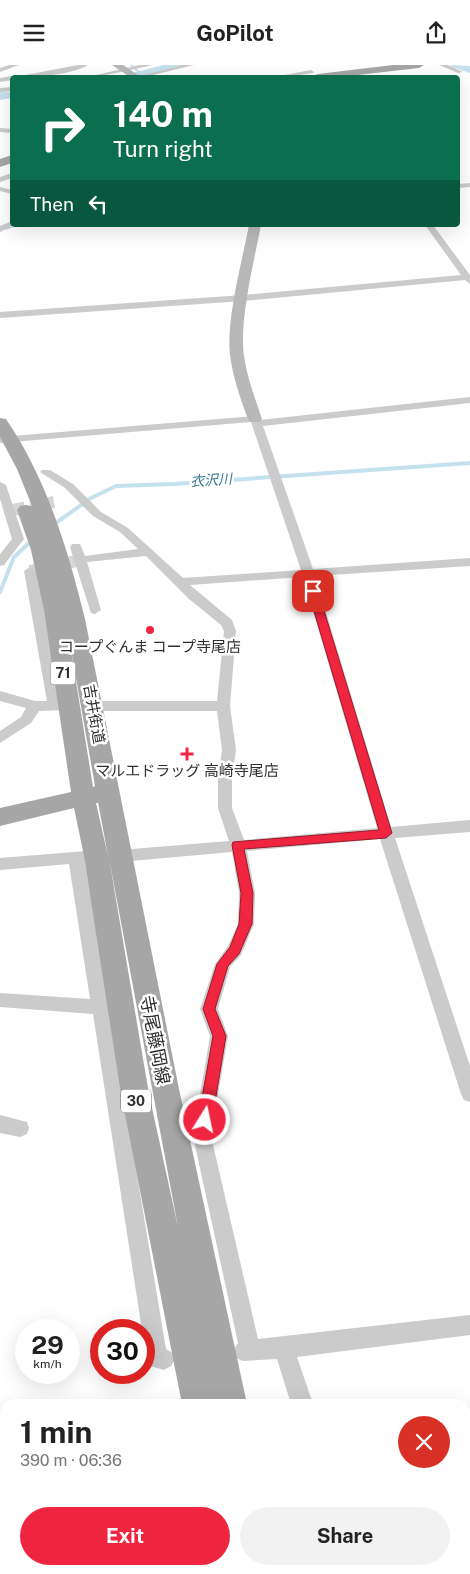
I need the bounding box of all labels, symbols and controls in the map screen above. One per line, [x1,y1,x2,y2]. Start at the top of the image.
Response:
icon: menu [20,19,48,47]
icon: share [422,19,450,47]
text: GoPilot [196,20,274,46]
text: 140 m [113,94,213,135]
icon: right [30,95,95,160]
text: Turn right [113,136,213,162]
icon: left [84,190,112,218]
text: Then [30,193,74,215]
water label: 衣沢川 [189,470,235,489]
pin [292,570,334,612]
icon: arrive [299,577,327,605]
marker: コープぐんま コープ寺尾店 [144,624,156,636]
place label: コープぐんま コープ寺尾店 [59,638,241,655]
road number: 71 [50,661,76,685]
street label: 吉井街道 [81,683,108,745]
marker: マルエドラッグ 高崎寺尾店 [181,748,193,760]
place label: マルエドラッグ 高崎寺尾店 [95,762,279,779]
street label: 寺尾藤岡線 [137,994,174,1086]
road number: 30 [121,1089,151,1113]
position arrow [178,1093,230,1145]
speed limit sign: 30 [90,1319,155,1384]
text: 29 [31,1330,64,1360]
text: km/h [33,1357,62,1371]
text: 1 min [20,1414,92,1450]
button: close [398,1416,450,1468]
text: 390 m · 06:36 [20,1451,122,1470]
button: Exit [20,1507,230,1565]
button: Share [240,1507,450,1565]

